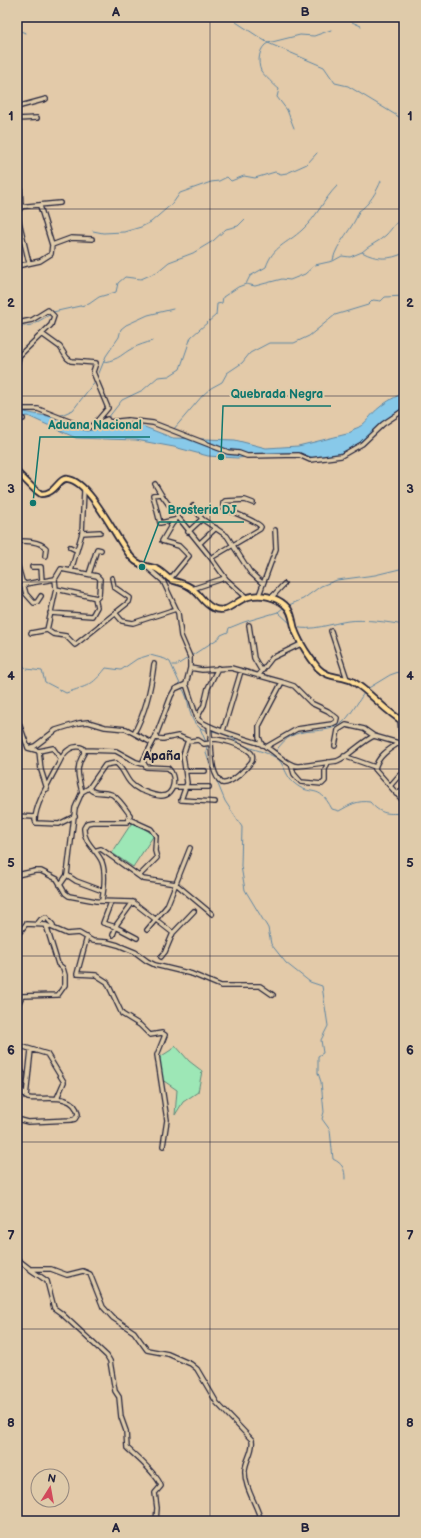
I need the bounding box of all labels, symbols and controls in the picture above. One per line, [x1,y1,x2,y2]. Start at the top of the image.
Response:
text: A [111,4,120,20]
text: B [300,4,310,20]
text: 1 [8,108,14,124]
text: 1 [407,108,413,124]
text: 2 [7,295,15,311]
text: 2 [406,295,414,311]
callout: Quebrada Negra [223,382,331,406]
text: Quebrada Negra [231,387,323,402]
callout: Aduana Nacional [40,413,150,437]
text: Aduana Nacional [47,418,142,433]
text: 3 [7,481,15,497]
text: 3 [406,481,414,497]
callout: Brosteria DJ [159,498,244,522]
text: Brosteria DJ [167,503,237,518]
text: 4 [7,668,15,684]
text: 4 [406,668,414,684]
district label: Apaña [142,748,181,764]
text: 5 [7,855,15,871]
text: 5 [406,855,414,871]
text: 6 [7,1042,15,1058]
text: 6 [406,1042,414,1058]
text: 7 [7,1228,15,1244]
text: 7 [406,1228,414,1244]
text: 8 [7,1415,15,1431]
text: 8 [406,1415,414,1431]
north arrow [30,1468,70,1508]
text: N [47,1472,57,1486]
text: A [111,1520,120,1536]
text: B [300,1520,310,1536]

